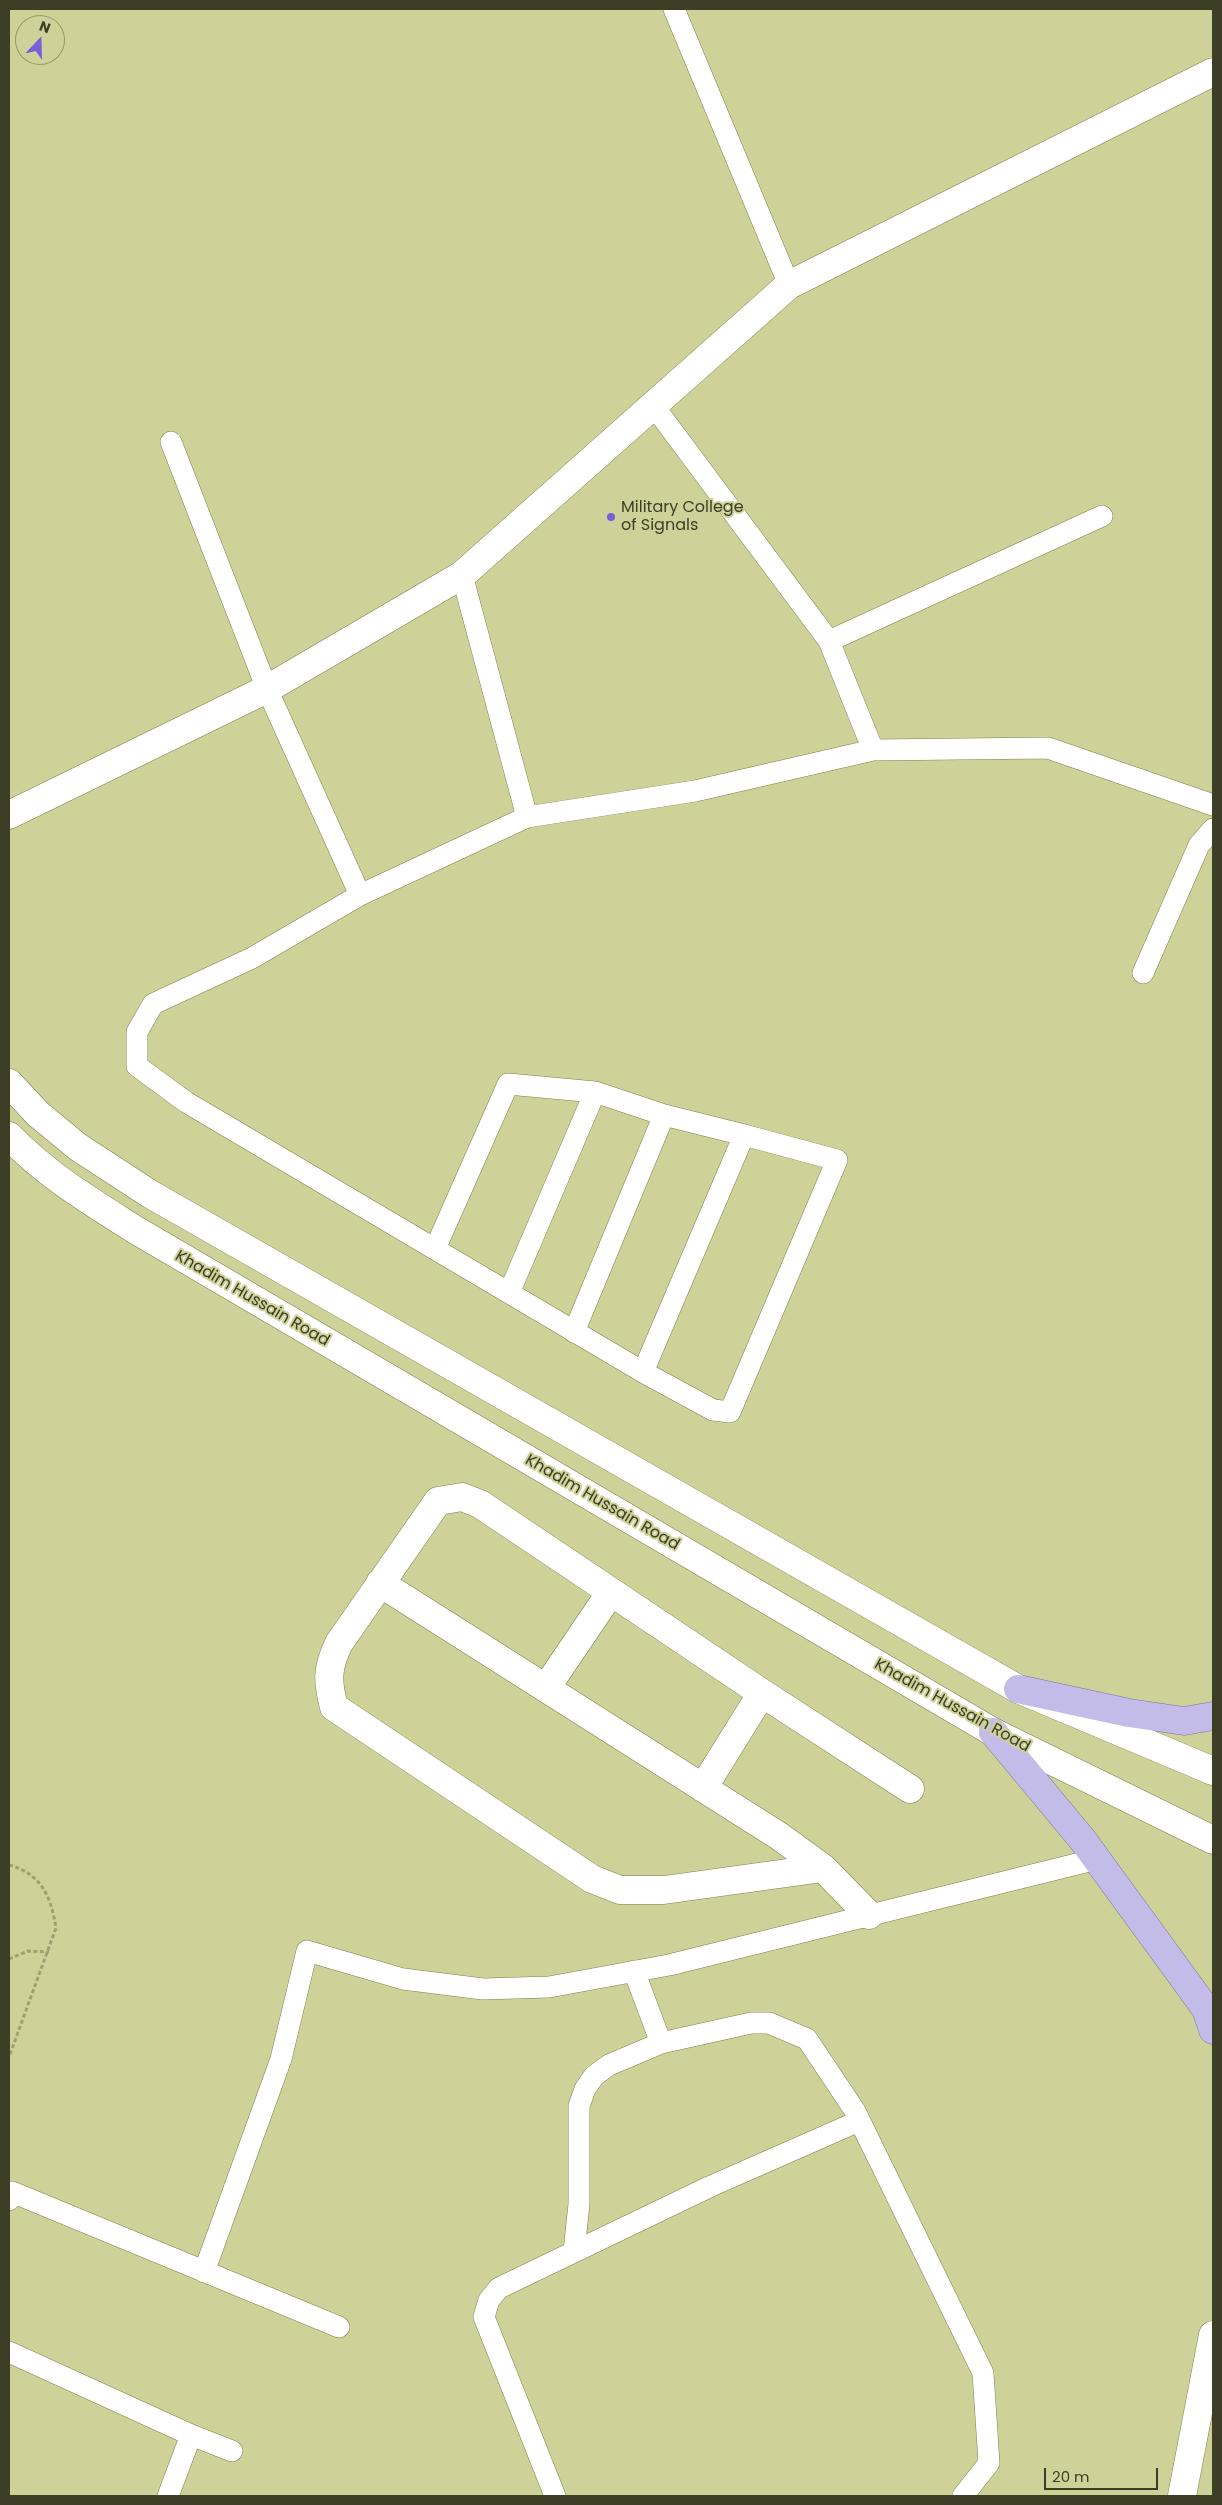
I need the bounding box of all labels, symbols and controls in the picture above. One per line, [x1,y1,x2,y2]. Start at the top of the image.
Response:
north arrow [15,15,65,65]
text: N [37,16,54,38]
place label: Military College of Signals [621,498,744,536]
marker: Military College of Signals [605,511,617,523]
street label: Khadim Hussain Road [171,1247,333,1351]
street label: Khadim Hussain Road [521,1451,683,1555]
street label: Khadim Hussain Road [871,1655,1033,1757]
scale bar [1047,2458,1161,2490]
text: 20 m [1052,2466,1090,2487]

